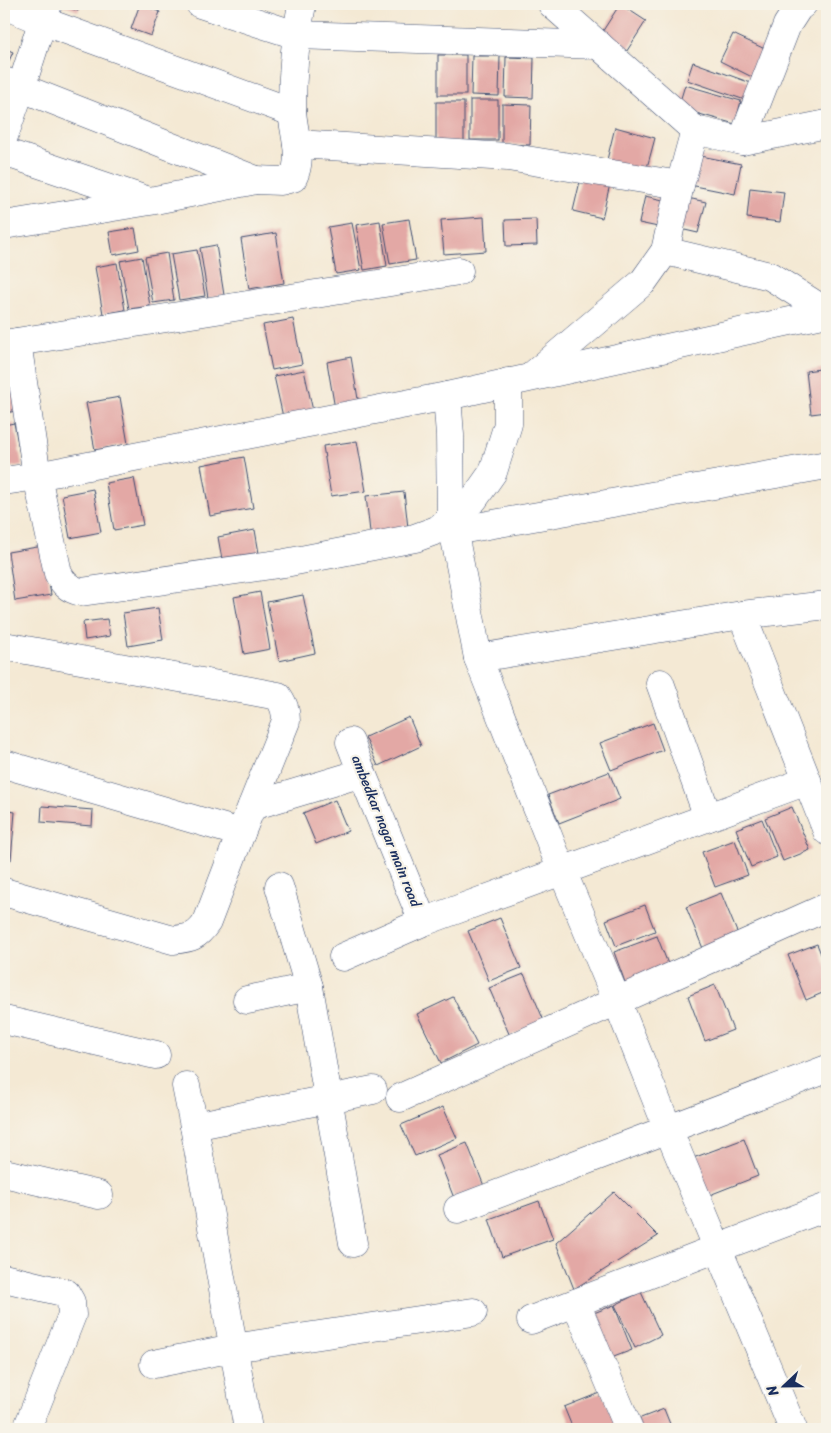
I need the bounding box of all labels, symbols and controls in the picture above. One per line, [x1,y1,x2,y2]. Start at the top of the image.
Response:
street label: ambedkar nagar main road [344,751,429,912]
north arrow [758,1360,808,1410]
text: N [759,1381,786,1401]

